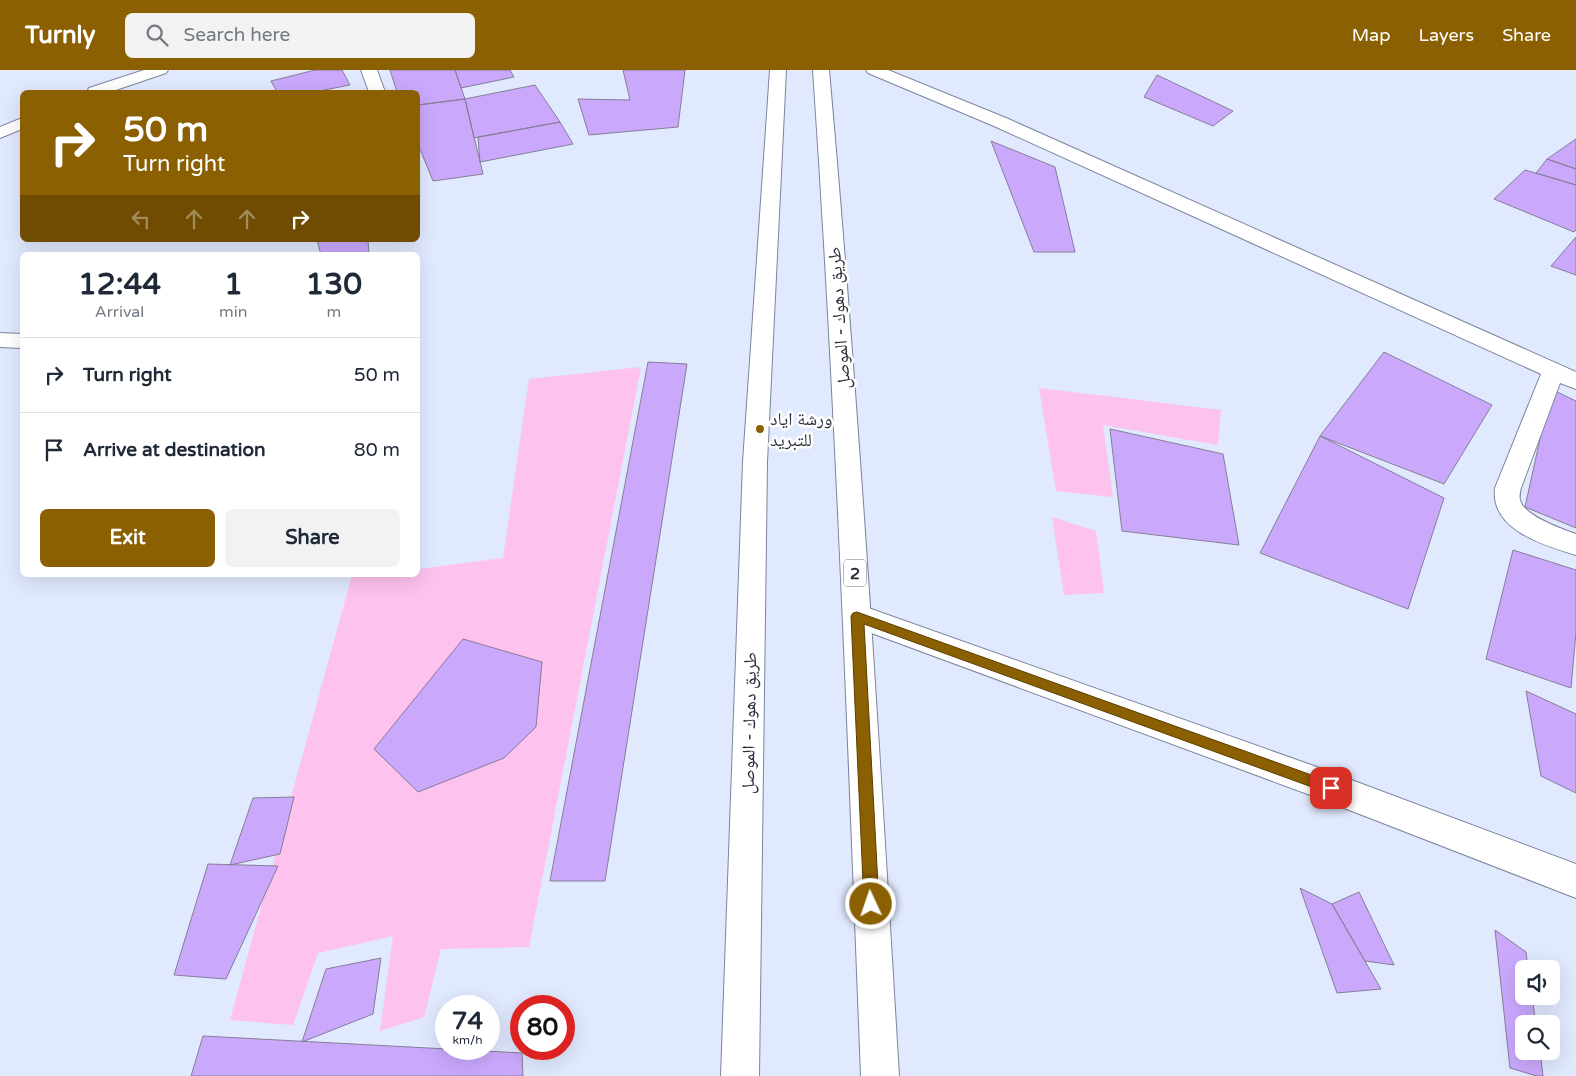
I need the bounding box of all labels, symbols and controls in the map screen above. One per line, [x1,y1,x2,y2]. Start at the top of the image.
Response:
search box [125,13,475,58]
text: Turnly [25,21,95,50]
icon: search [143,21,171,49]
text: Search here [183,24,290,46]
text: Map [1352,24,1391,46]
text: Layers [1419,24,1474,46]
text: Share [1502,24,1551,46]
text: 50 m [123,109,208,151]
icon: right [40,110,105,175]
text: Turn right [123,151,225,177]
icon: left [127,205,155,233]
icon: ahead [180,205,208,233]
icon: ahead [233,205,261,233]
icon: right [286,205,314,233]
street label: طريق دهوك - الموصل [823,246,855,390]
text: 12:44 [78,266,161,303]
text: 1 [224,266,243,303]
text: 130 [306,266,362,303]
text: Arrival [95,302,144,322]
text: min [219,302,248,322]
text: m [326,302,341,322]
icon: right [40,361,68,389]
text: Turn right [83,364,171,386]
text: 50 m [354,364,400,386]
place label: ورشة اياد للتبريد [770,408,833,451]
marker: ورشة اياد للتبريد [754,423,766,435]
icon: arrive [40,436,68,464]
text: Arrive at destination [83,439,266,461]
text: 80 m [354,439,400,461]
button: Exit [40,509,215,567]
button: Share [225,509,400,567]
road number: 2 [844,559,866,586]
street label: طريق دهوك - الموصل [737,652,761,794]
pin [1310,767,1352,809]
icon: arrive [1317,774,1345,802]
position arrow [844,877,896,929]
map controls [1515,960,1560,1060]
button: sound [1515,960,1560,1005]
speed limit sign: 80 [510,995,575,1060]
text: 74 [452,1006,483,1036]
button: search [1515,1015,1560,1060]
text: km/h [452,1033,483,1047]

